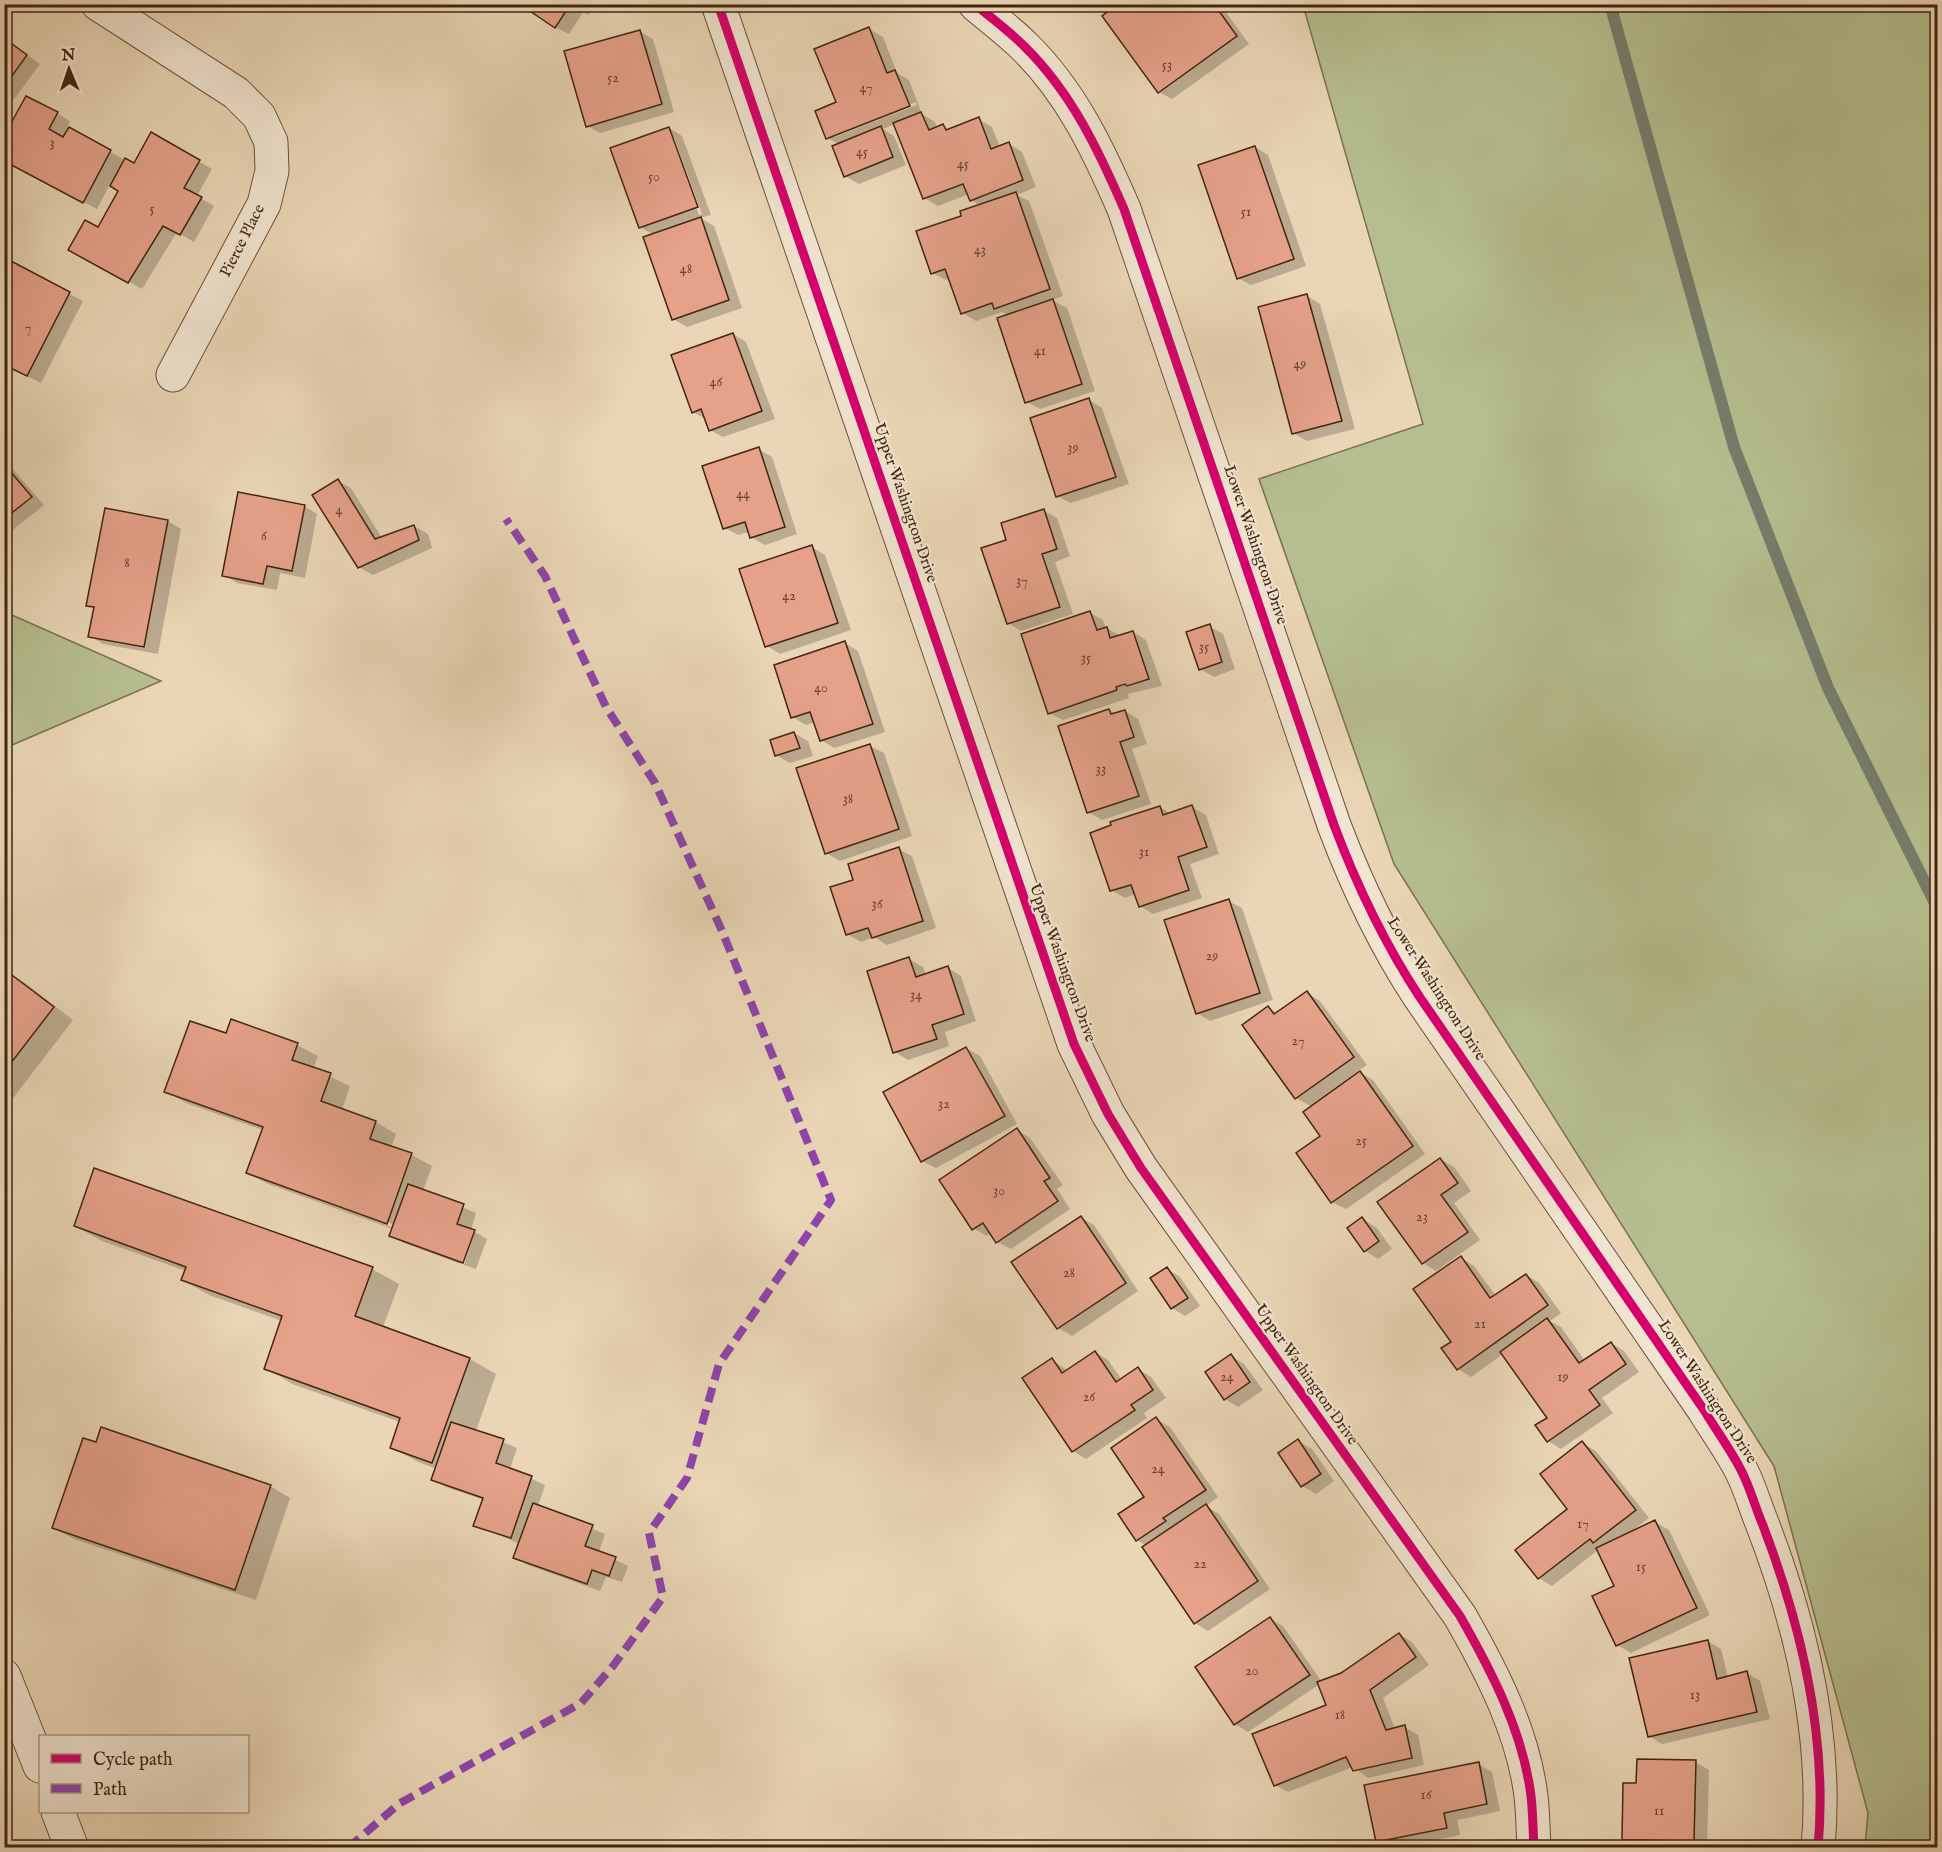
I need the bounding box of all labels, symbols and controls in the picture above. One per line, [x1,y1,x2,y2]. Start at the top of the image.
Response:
north arrow [39,39,99,99]
text: N [60,46,76,66]
house number: 53 [1162,56,1172,74]
house number: 52 [607,69,619,87]
house number: 47 [860,79,872,97]
house number: 3 [49,134,55,152]
house number: 45 [856,143,868,161]
house number: 45 [957,155,969,173]
house number: 50 [648,168,660,186]
house number: 5 [149,200,155,218]
street label: Pierce Place [216,201,270,281]
house number: 51 [1241,203,1251,221]
house number: 43 [974,241,986,259]
house number: 48 [680,260,692,278]
house number: 7 [25,319,31,337]
house number: 41 [1034,342,1046,360]
house number: 49 [1294,355,1306,373]
house number: 46 [710,373,723,391]
street label: Upper Washington Drive [868,421,942,585]
house number: 39 [1067,439,1079,457]
street label: Lower Washington Drive [1218,463,1292,627]
house number: 44 [736,485,750,503]
house number: 4 [336,501,343,519]
house number: 6 [261,527,268,545]
house number: 8 [124,554,130,572]
house number: 37 [1016,572,1028,590]
house number: 42 [782,587,796,605]
house number: 35 [1199,638,1209,656]
house number: 35 [1081,649,1091,667]
house number: 40 [814,679,828,697]
house number: 33 [1096,760,1106,778]
house number: 38 [843,790,853,808]
house number: 31 [1139,843,1149,861]
street label: Upper Washington Drive [1024,881,1100,1045]
house number: 36 [871,895,884,913]
street label: Lower Washington Drive [1382,913,1490,1065]
house number: 29 [1206,947,1218,965]
house number: 34 [910,986,922,1004]
house number: 27 [1292,1032,1304,1050]
house number: 32 [938,1095,950,1113]
house number: 25 [1355,1132,1367,1150]
house number: 30 [993,1182,1005,1200]
house number: 23 [1416,1208,1428,1226]
house number: 28 [1063,1264,1075,1282]
street label: Upper Washington Drive [1250,1301,1362,1449]
house number: 21 [1474,1315,1486,1333]
street label: Lower Washington Drive [1653,1316,1761,1468]
house number: 24 [1220,1368,1234,1386]
house number: 19 [1557,1368,1569,1386]
house number: 26 [1083,1388,1096,1406]
house number: 24 [1151,1460,1165,1478]
house number: 17 [1577,1515,1589,1533]
house number: 22 [1193,1555,1207,1573]
house number: 15 [1636,1558,1646,1576]
house number: 20 [1245,1662,1259,1680]
house number: 13 [1690,1686,1700,1704]
house number: 18 [1335,1706,1345,1724]
legend [39,1735,249,1813]
text: Cycle path [93,1749,173,1772]
text: Path [93,1779,127,1802]
house number: 16 [1420,1786,1433,1804]
house number: 11 [1654,1802,1664,1820]

